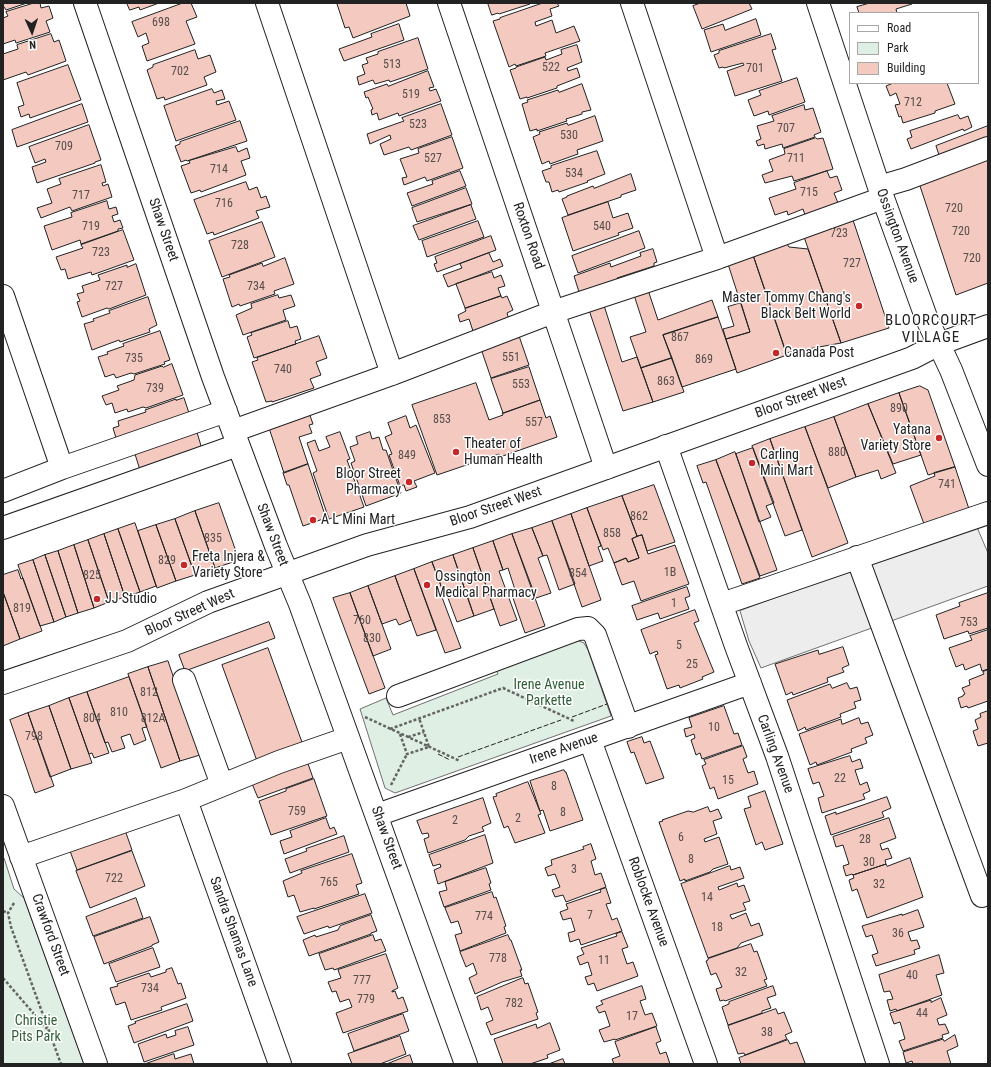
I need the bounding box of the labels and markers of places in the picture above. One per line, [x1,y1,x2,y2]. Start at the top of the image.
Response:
place label: Master Tommy Chang's Black Belt World [722,290,851,322]
marker: Master Tommy Chang's Black Belt World [854,301,864,311]
place label: Canada Post [784,345,854,361]
marker: Canada Post [771,348,781,358]
place label: Yatana Variety Store [861,422,931,454]
marker: Yatana Variety Store [934,433,944,443]
place label: Theater of Human Health [464,436,543,468]
marker: Theater of Human Health [451,447,461,457]
place label: Carling Mini Mart [760,447,813,480]
marker: Carling Mini Mart [747,458,757,468]
place label: Bloor Street Pharmacy [336,466,401,498]
marker: Bloor Street Pharmacy [404,477,414,487]
place label: A L Mini Mart [321,512,395,528]
marker: A L Mini Mart [308,515,318,525]
place label: Freta Injera & Variety Store [192,549,265,582]
marker: Freta Injera & Variety Store [179,560,189,570]
place label: Ossington Medical Pharmacy [435,569,537,602]
marker: Ossington Medical Pharmacy [422,580,432,590]
place label: JJ Studio [105,591,157,607]
marker: JJ Studio [92,594,102,604]

